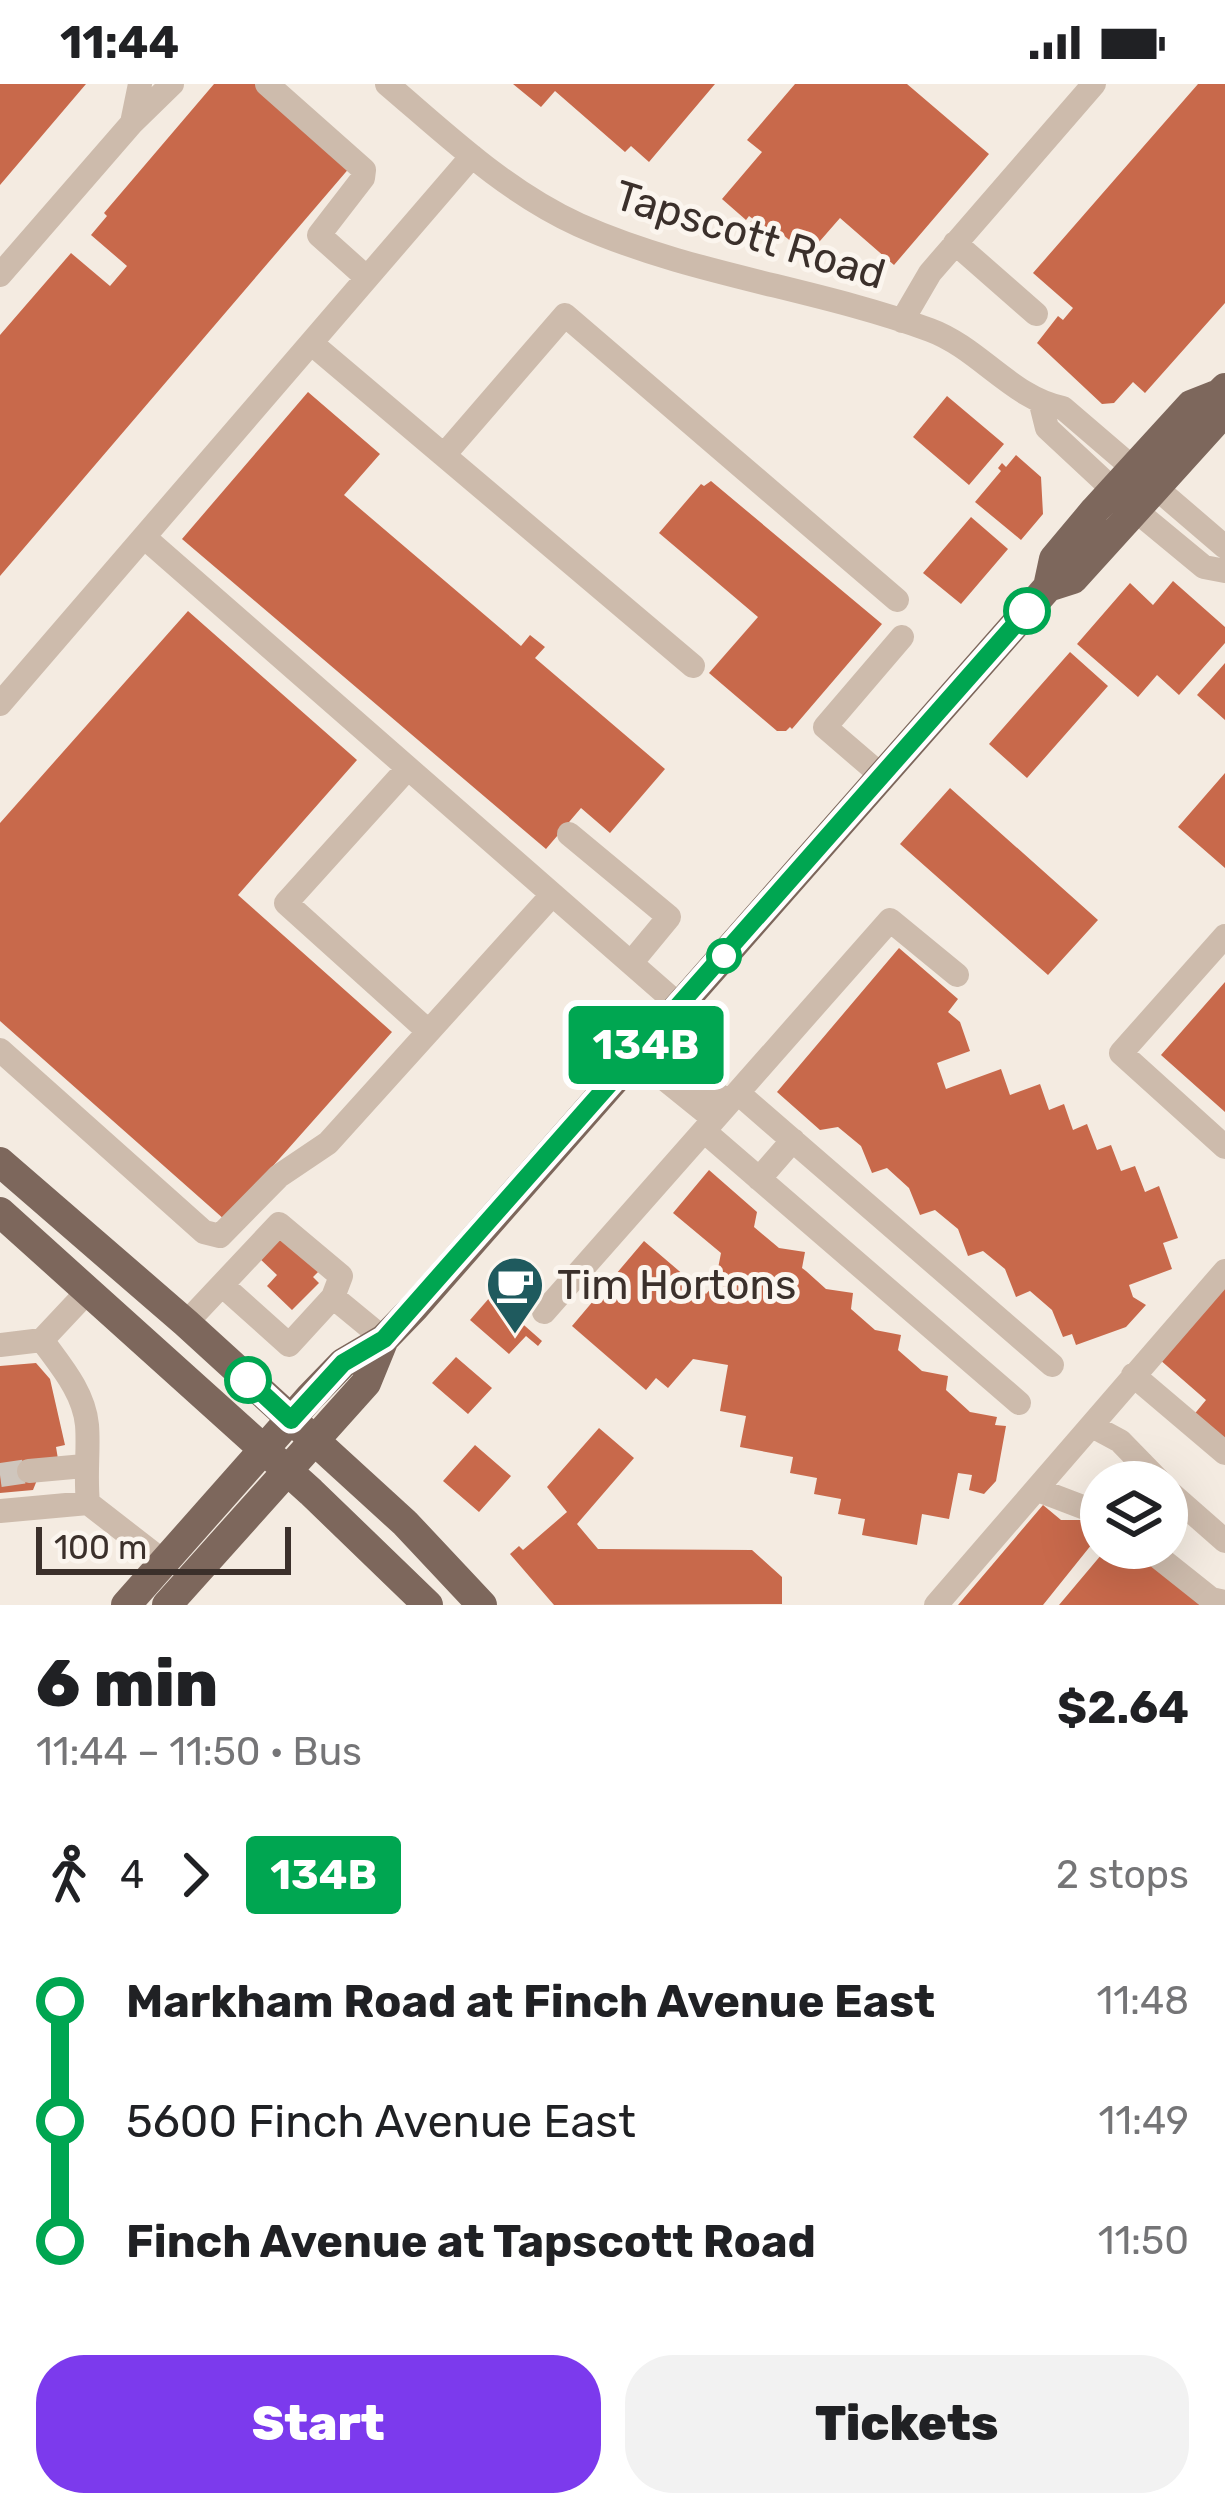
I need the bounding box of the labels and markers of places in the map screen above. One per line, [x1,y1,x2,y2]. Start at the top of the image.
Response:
unlabelled marker [1005,589,1049,633]
unlabelled marker [708,940,740,972]
cafe icon: Tim Hortons [484,1254,546,1336]
place label: Tim Hortons [557,1260,796,1310]
unlabelled marker [226,1358,270,1402]

